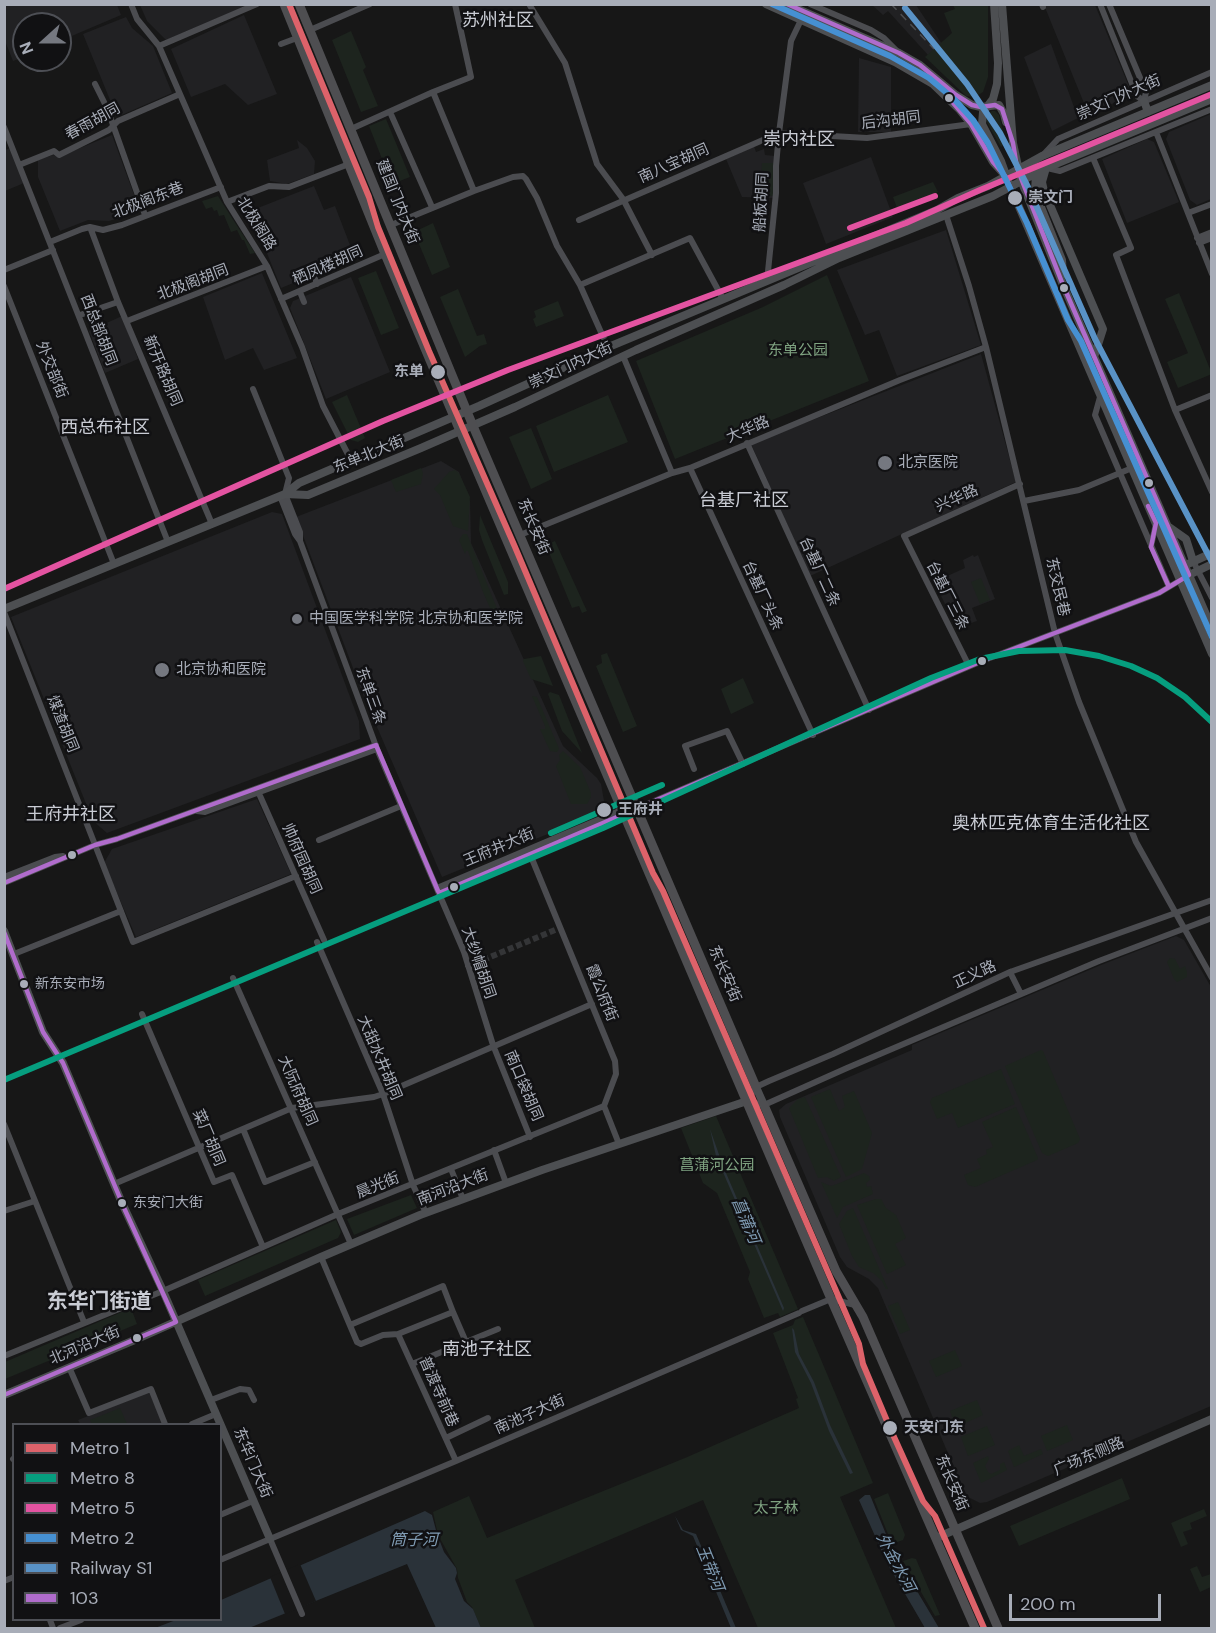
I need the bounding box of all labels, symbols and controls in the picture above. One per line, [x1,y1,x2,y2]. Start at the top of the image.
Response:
district label: 苏州社区 [462,10,534,32]
north arrow [12,12,72,72]
text: N [15,39,38,57]
street label: 崇文门外大街 [1074,71,1164,125]
unlabelled marker [943,92,955,104]
street label: 春雨胡同 [62,100,124,144]
street label: 后沟胡同 [860,108,922,134]
district label: 崇内社区 [763,129,835,151]
street label: 南八宝胡同 [636,141,712,187]
street label: 建国门内大街 [372,157,422,247]
street label: 船板胡同 [751,172,773,232]
street label: 北极阁东巷 [110,179,186,223]
marker: 崇文门 [1006,189,1024,207]
place label: 崇文门 [1028,189,1073,207]
street label: 北极阁路 [232,194,280,254]
street label: 栖凤楼胡同 [290,243,366,289]
street label: 北极阁胡同 [155,261,231,305]
unlabelled marker [1058,282,1070,294]
street label: 西总部胡同 [76,292,120,368]
street label: 新开路胡同 [139,333,185,409]
street label: 外交部街 [31,339,71,401]
street label: 崇文门内大街 [526,339,616,393]
park label: 东单公园 [768,342,828,360]
place label: 东单 [394,363,424,381]
marker: 东单 [429,363,447,381]
street label: 大华路 [724,413,772,447]
district label: 西总布社区 [60,417,150,439]
street label: 东单北大街 [331,433,407,477]
marker: 北京医院 [876,454,894,472]
place label: 北京医院 [898,454,958,472]
unlabelled marker [1143,477,1155,489]
street label: 兴华路 [933,482,981,516]
district label: 台基厂社区 [699,490,789,512]
street label: 东长安街 [513,496,553,558]
street label: 台基厂二条 [795,534,843,610]
street label: 东交民巷 [1041,556,1073,618]
street label: 台基厂头条 [738,558,786,634]
street label: 台基厂三条 [922,559,972,633]
place label: 中国医学科学院 北京协和医学院 [309,610,523,628]
marker: 中国医学科学院 北京协和医学院 [290,612,304,626]
unlabelled marker [976,655,988,667]
marker: 北京协和医院 [153,661,171,679]
place label: 北京协和医院 [176,661,266,679]
street label: 东单三条 [351,665,389,727]
street label: 煤渣胡同 [42,693,82,755]
marker: 王府井 [595,801,613,819]
place label: 王府井 [618,801,663,819]
district label: 王府井社区 [26,804,116,826]
district label: 奥林匹克体育生活化社区 [952,813,1150,835]
street label: 帅府园胡同 [278,821,324,897]
street label: 王府井大街 [461,825,537,871]
unlabelled marker [66,849,78,861]
unlabelled marker [448,881,460,893]
street label: 大纱帽胡同 [457,925,499,1001]
street label: 东长安街 [704,943,744,1005]
street label: 正义路 [951,957,999,993]
street label: 霞公府街 [581,962,621,1024]
place label: 新东安市场 [35,976,105,992]
marker: 新东安市场 [18,978,30,990]
street label: 大甜水井胡同 [353,1013,405,1103]
street label: 南口袋胡同 [500,1048,546,1124]
street label: 大阮府胡同 [274,1053,320,1129]
street label: 菜厂胡同 [188,1107,228,1169]
park label: 菖蒲河公园 [680,1157,754,1175]
street label: 南河沿大街 [415,1166,491,1210]
street label: 晨光街 [354,1169,402,1203]
place label: 东安门大街 [133,1195,203,1211]
water label: 菖蒲河 [727,1195,763,1247]
marker: 东安门大街 [116,1197,128,1209]
district label: 东华门街道 [47,1289,151,1315]
street label: 北河沿大街 [47,1323,123,1369]
unlabelled marker [131,1332,143,1344]
district label: 南池子社区 [442,1339,532,1361]
street label: 普渡寺前巷 [415,1354,461,1430]
street label: 南池子大街 [492,1392,568,1438]
marker: 天安门东 [881,1419,899,1437]
place label: 天安门东 [904,1419,964,1437]
legend [12,1423,222,1621]
street label: 东华门大街 [229,1425,275,1501]
street label: 广场东侧路 [1051,1434,1127,1480]
text: Metro 1 [70,1436,130,1460]
street label: 东长安街 [931,1452,971,1514]
text: Metro 8 [70,1466,135,1490]
text: Metro 5 [70,1496,135,1520]
park label: 太子林 [754,1500,798,1518]
text: Metro 2 [70,1526,134,1550]
water label: 外金水河 [872,1530,918,1596]
water label: 筒子河 [390,1531,438,1551]
water label: 玉带河 [691,1542,727,1594]
text: Railway S1 [70,1556,152,1580]
scale bar [1012,1582,1164,1620]
text: 103 [70,1586,99,1610]
text: 200 m [1020,1592,1076,1616]

